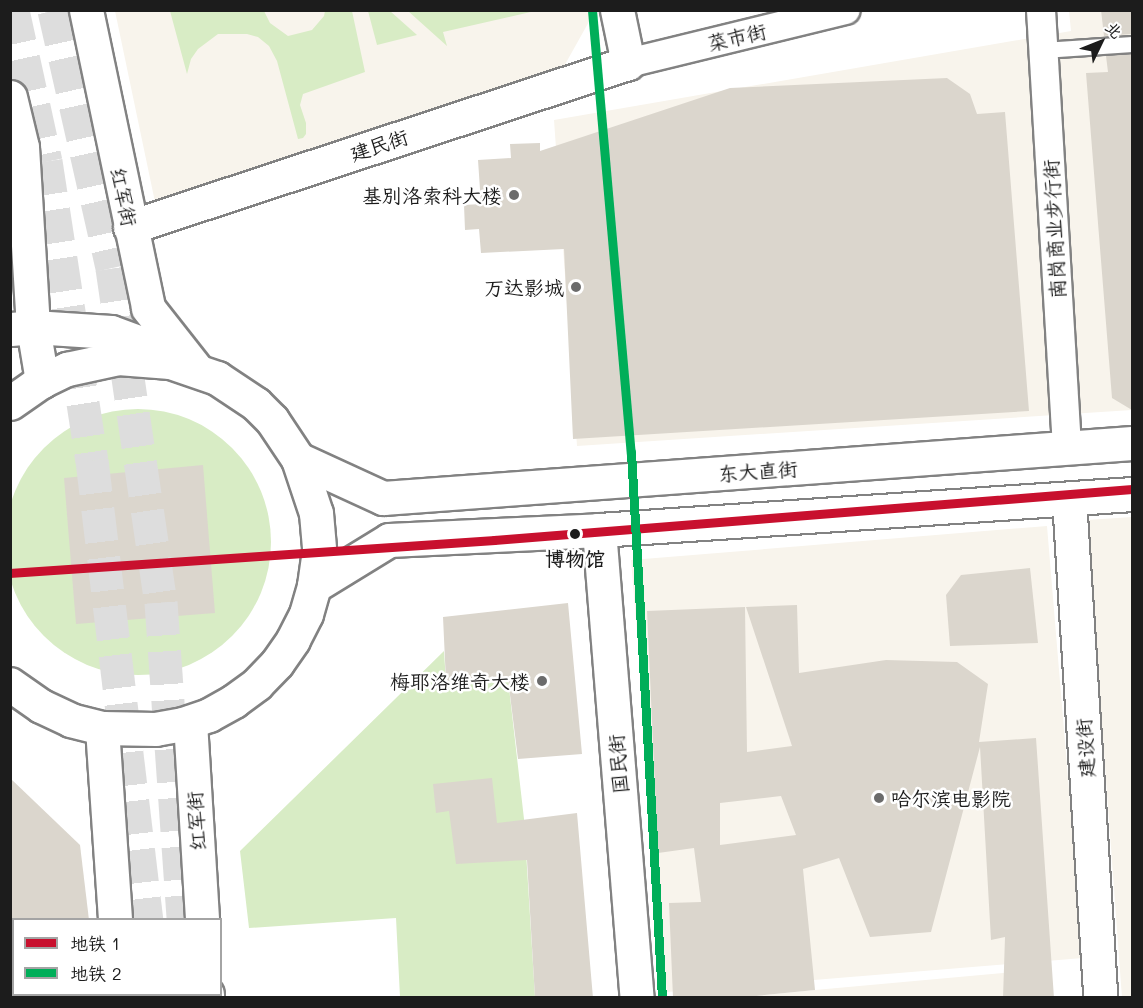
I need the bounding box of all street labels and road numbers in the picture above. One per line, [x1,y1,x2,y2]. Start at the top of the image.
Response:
street label: 菜市街 [705,19,769,55]
street label: 建民街 [347,124,411,166]
street label: 南岗商业步行街 [1038,158,1070,300]
street label: 红军街 [106,165,142,229]
street label: 东大直街 [717,456,799,486]
street label: 建设街 [1071,717,1099,779]
street label: 国民街 [603,733,633,795]
street label: 红军街 [182,790,210,852]

